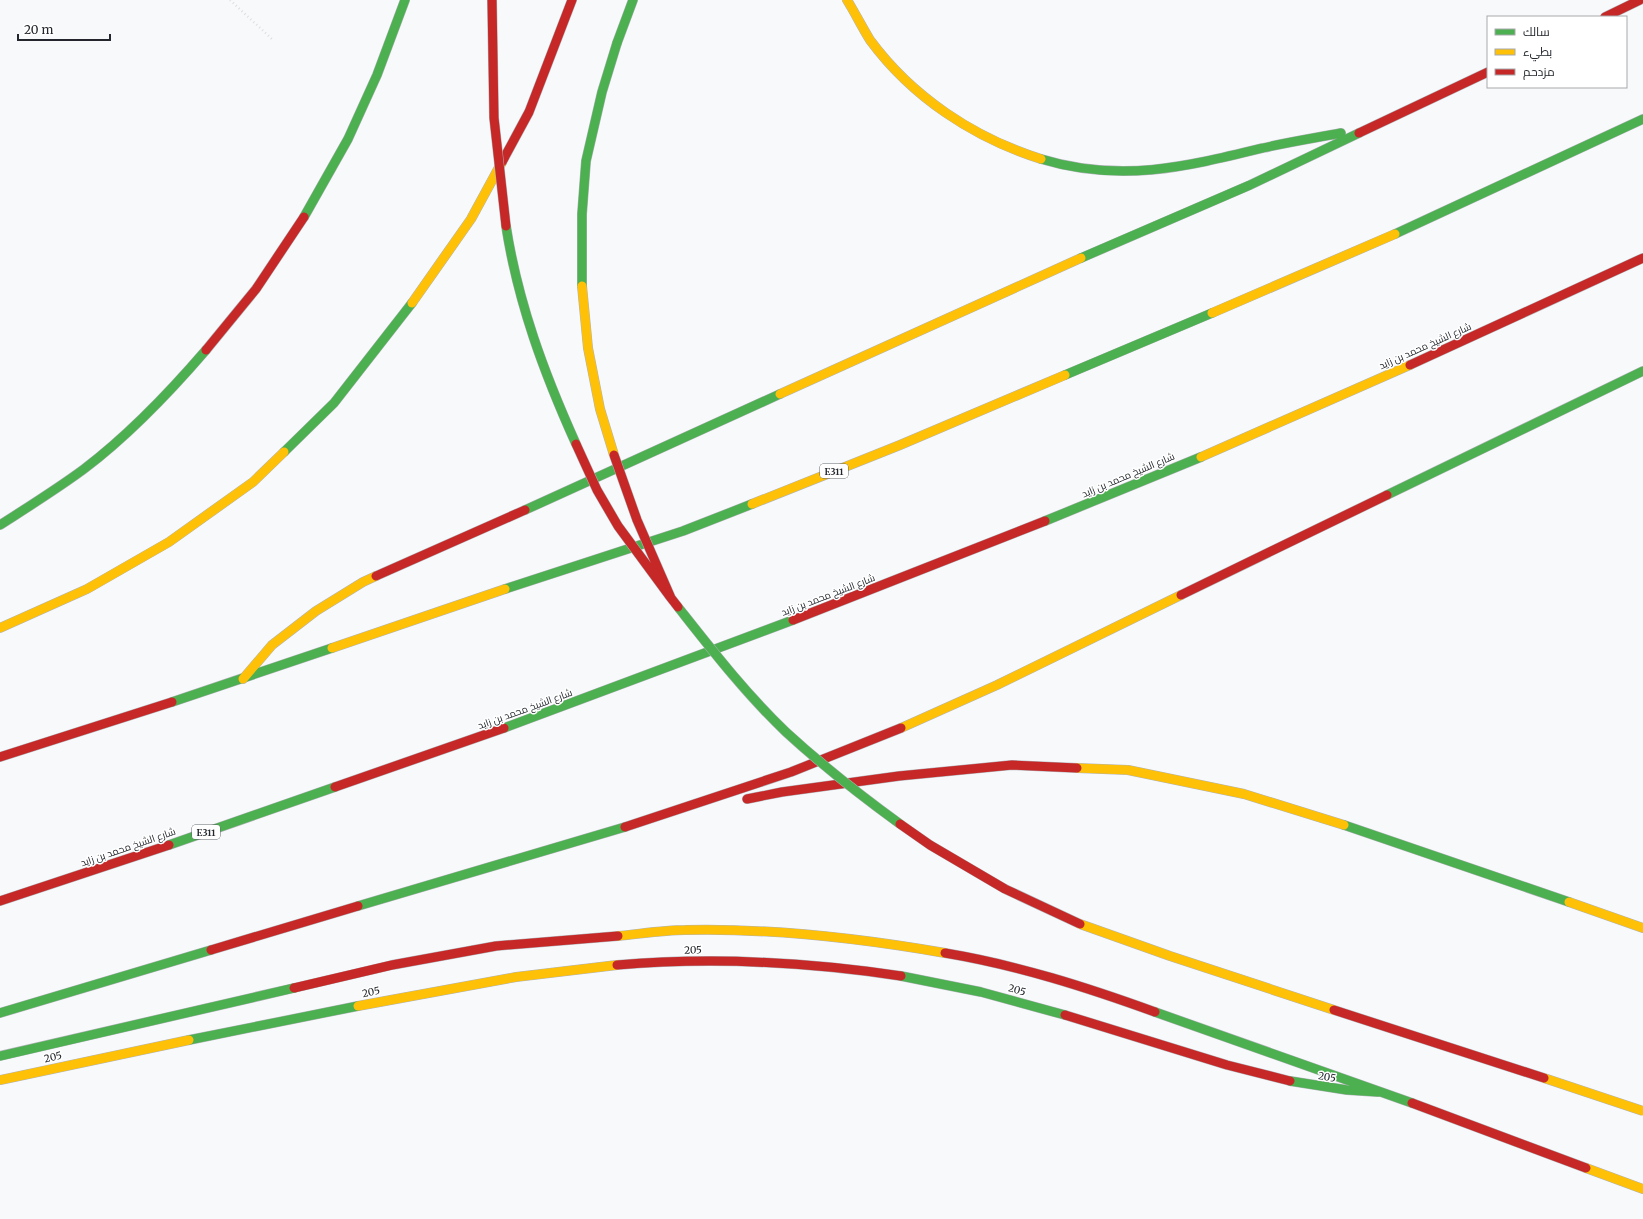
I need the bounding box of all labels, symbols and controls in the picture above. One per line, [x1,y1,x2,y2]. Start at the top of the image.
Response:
scale bar [18,16,110,42]
legend [1487,16,1627,88]
text: 20 m [24,22,53,37]
text: سالك [1523,24,1550,39]
text: بطيء [1523,44,1552,62]
text: مزدحم [1523,64,1555,80]
street label: شارع الشيخ محمد بن زايد [1377,320,1473,372]
street label: شارع الشيخ محمد بن زايد [1080,450,1176,500]
road number: E311 [820,464,848,478]
street label: شارع الشيخ محمد بن زايد [779,571,877,619]
street label: شارع الشيخ محمد بن زايد [476,686,574,732]
street label: شارع الشيخ محمد بن زايد [79,825,177,869]
road number: E311 [192,825,220,839]
street label: 205 [684,943,702,957]
street label: 205 [1007,981,1027,999]
street label: 205 [361,984,381,1000]
street label: 205 [43,1049,63,1065]
street label: 205 [1317,1069,1337,1085]

